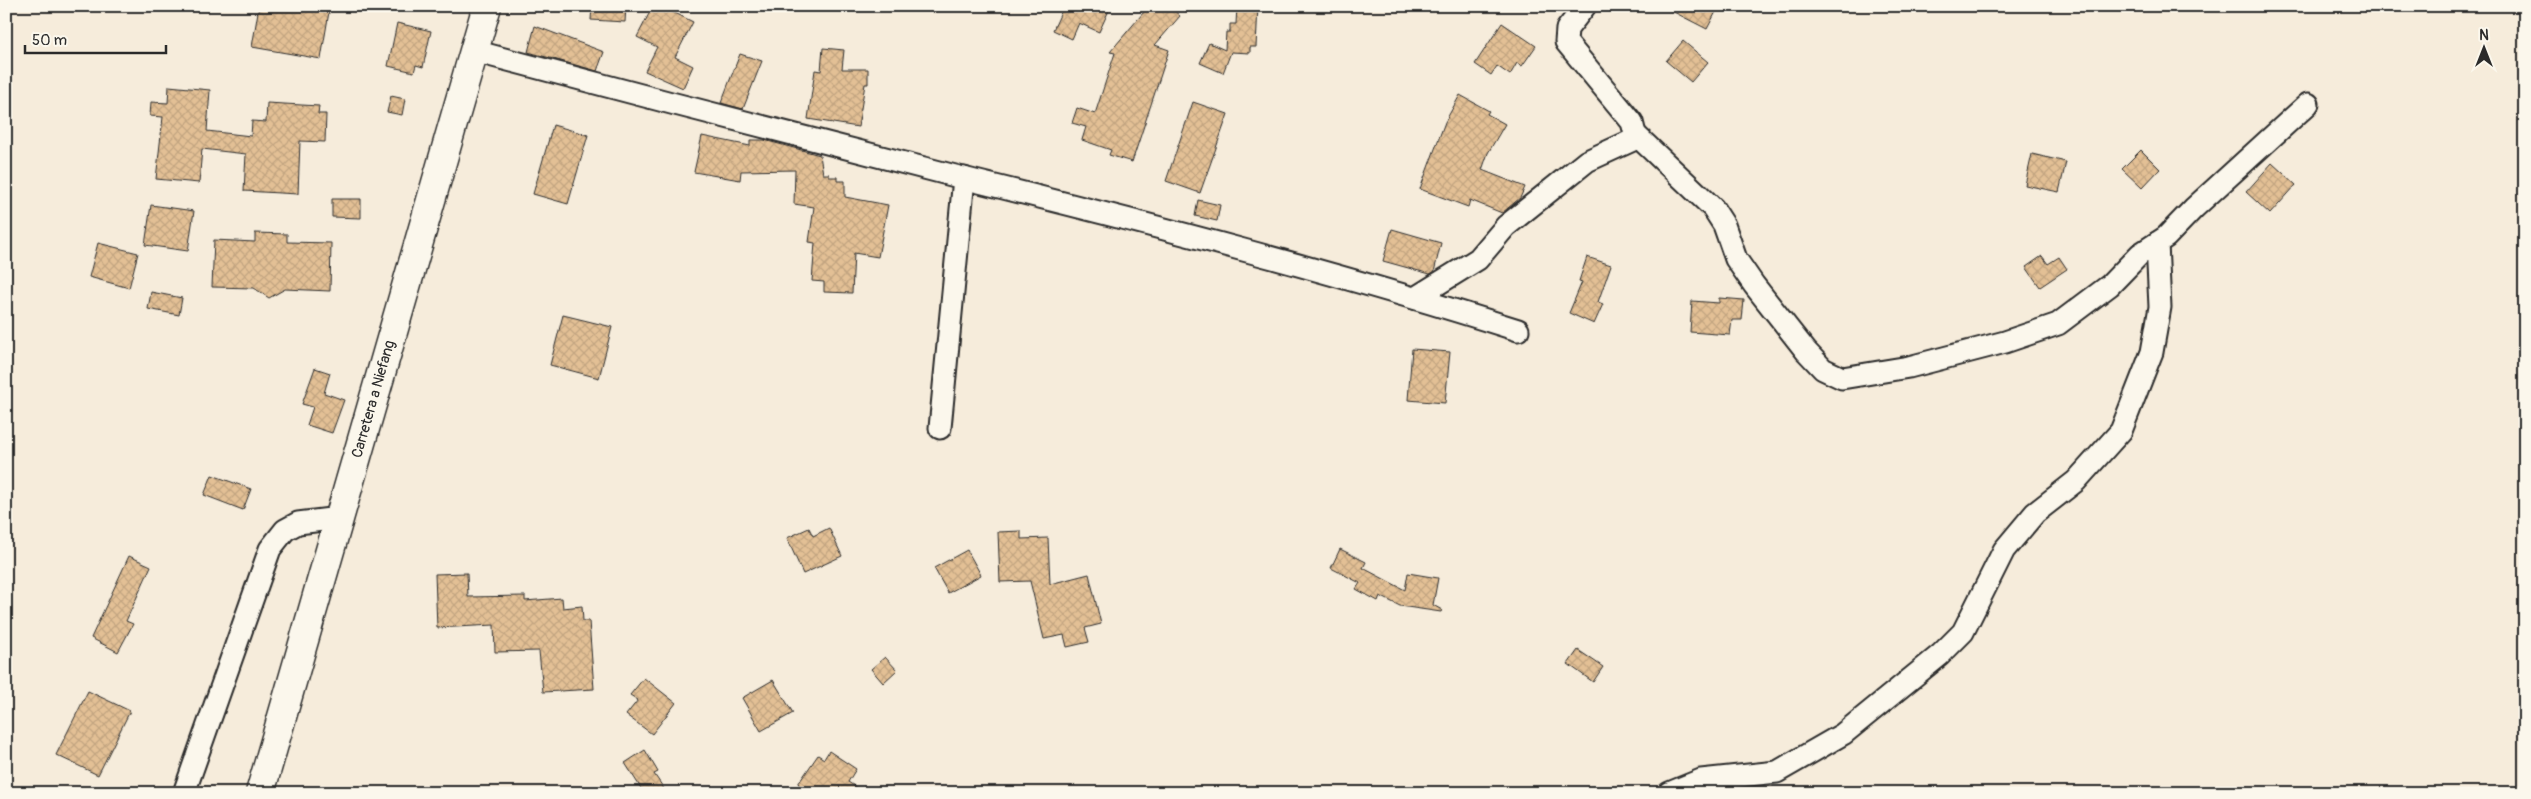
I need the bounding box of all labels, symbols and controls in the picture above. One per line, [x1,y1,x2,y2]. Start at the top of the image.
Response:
scale bar [25,22,166,54]
north arrow [2458,22,2508,72]
text: N [2479,27,2489,44]
text: 50 m [32,31,67,50]
street label: Carretera a Niefang [348,338,399,460]

